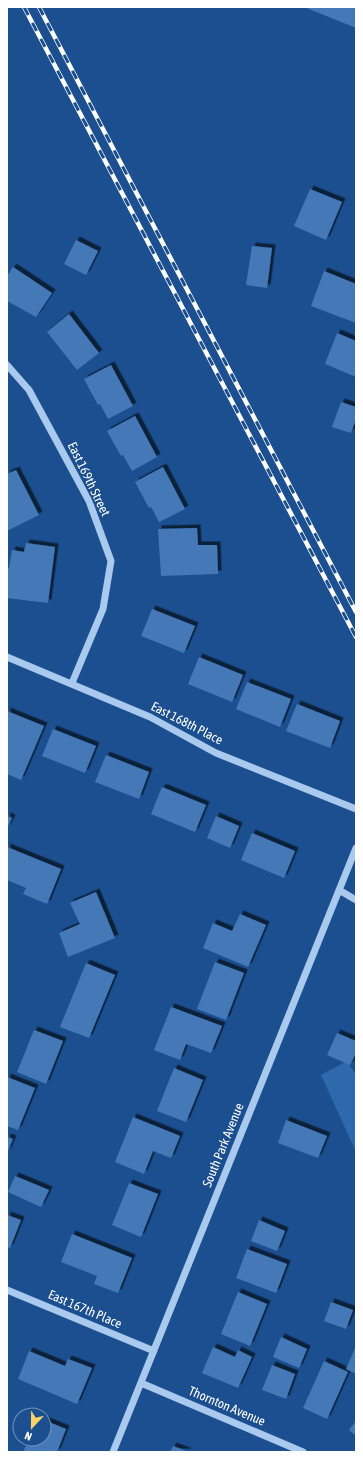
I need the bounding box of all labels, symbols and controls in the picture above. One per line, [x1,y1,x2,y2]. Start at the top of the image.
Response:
street label: East 169th Street [65,440,113,519]
street label: East 168th Place [149,699,225,748]
street label: South Park Avenue [199,1101,247,1189]
street label: East 167th Place [46,1287,124,1331]
street label: Thornton Avenue [186,1383,268,1429]
north arrow [12,1407,52,1447]
text: N [23,1429,34,1443]

